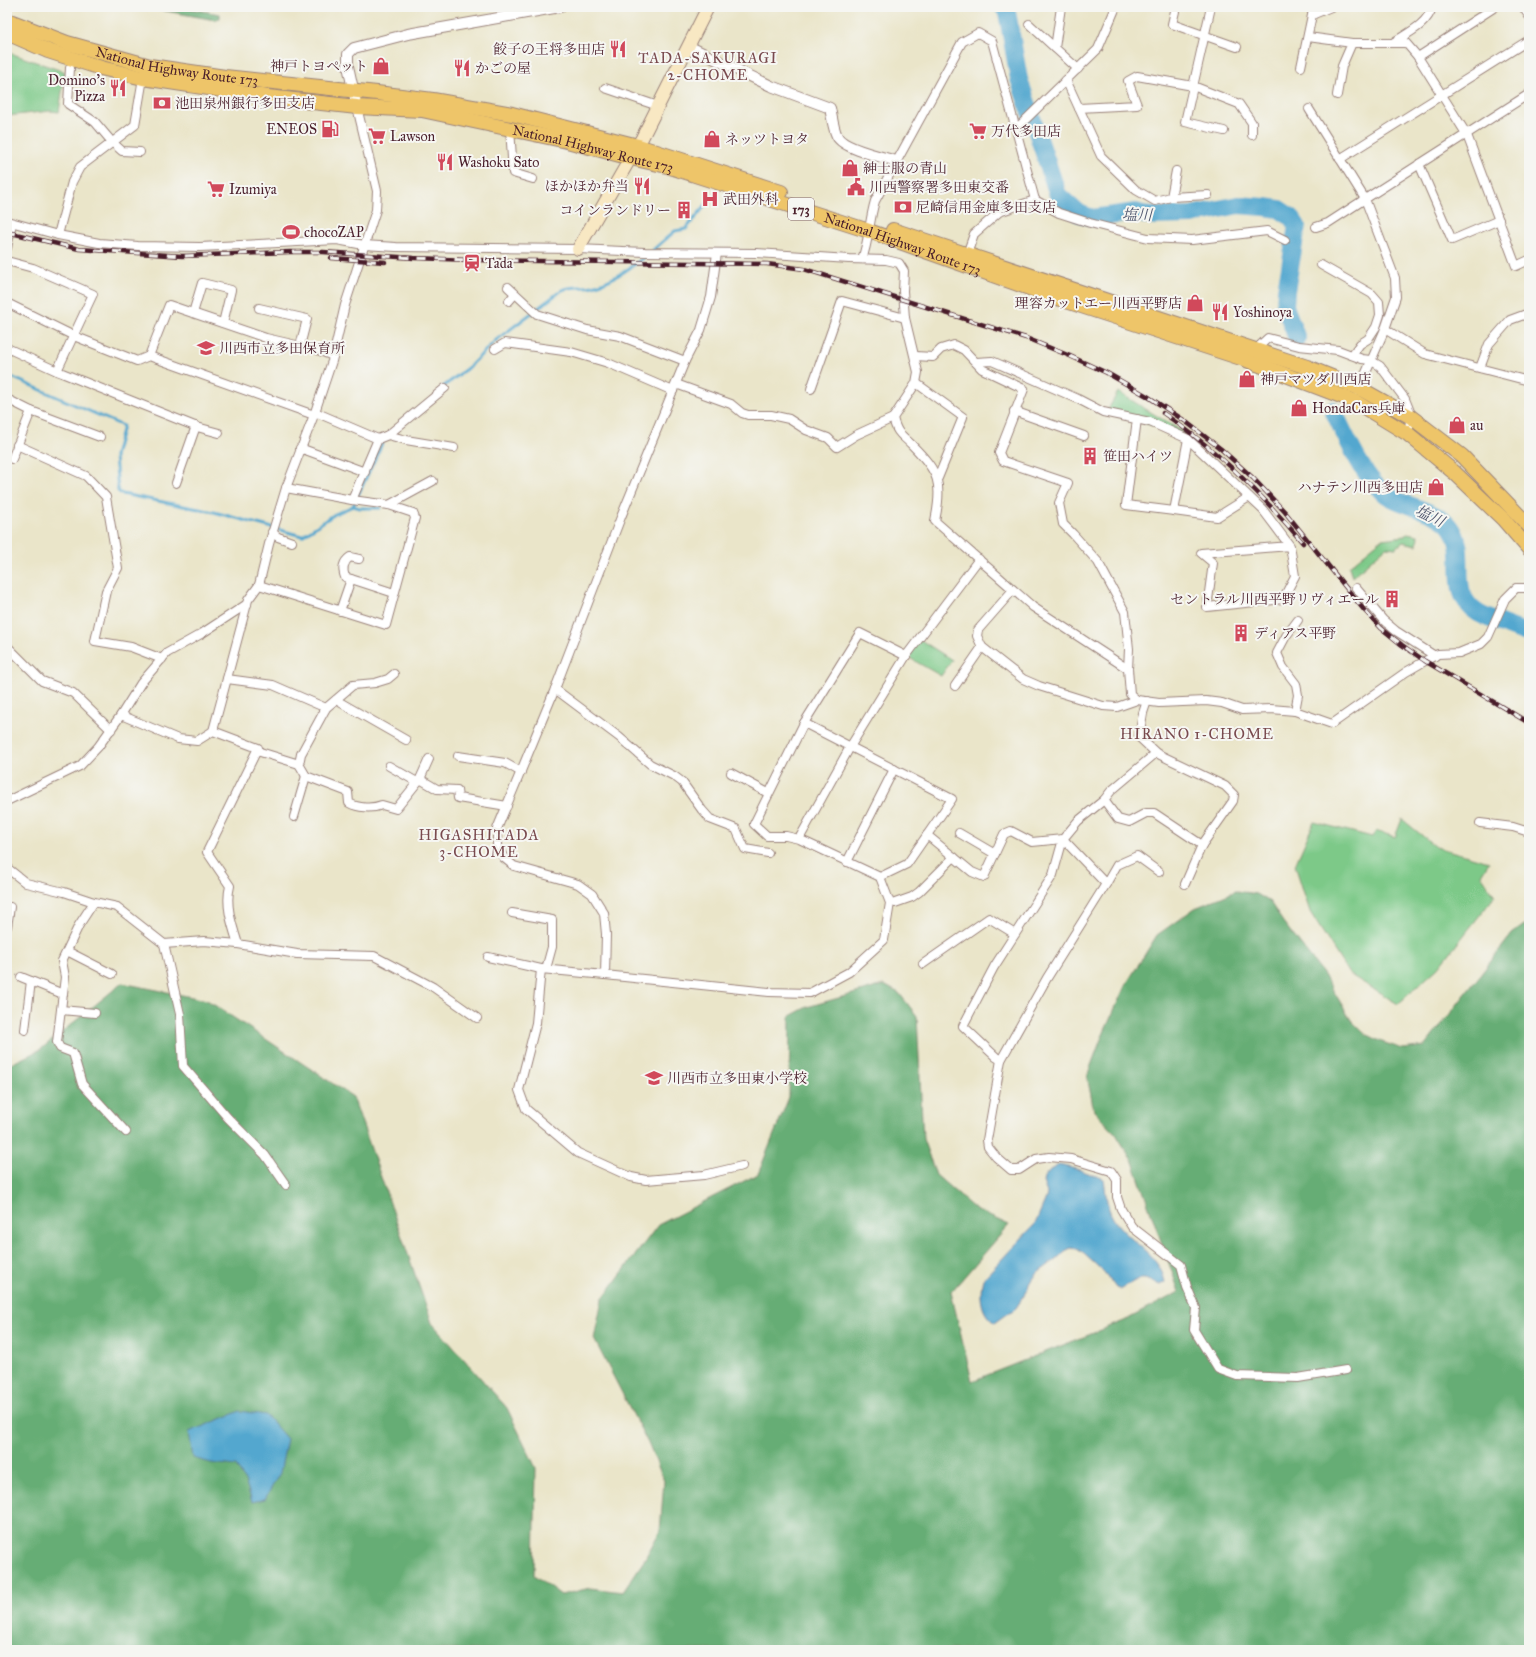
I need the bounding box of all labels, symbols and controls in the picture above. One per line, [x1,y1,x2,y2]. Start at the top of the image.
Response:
restaurant icon: 餃子の王将多田店 [608,39,628,59]
place label: 餃子の王将多田店 [493,41,605,58]
street label: National Highway Route 173 [94,43,259,89]
district label: TADA-SAKURAGI 2-CHOME [638,49,778,84]
shop icon: 神戸トヨペット [371,56,391,76]
place label: 神戸トヨペット [270,58,368,75]
restaurant icon: かごの屋 [452,58,472,78]
place label: かごの屋 [475,60,531,77]
place label: Domino's Pizza [48,72,105,105]
restaurant icon: Domino's Pizza [108,78,128,98]
bank icon: 池田泉州銀行多田支店 [152,93,172,113]
place label: 池田泉州銀行多田支店 [175,95,315,112]
fuel station icon: ENEOS [320,119,340,139]
place label: ENEOS [266,121,317,138]
supermarket icon: 万代多田店 [968,121,988,141]
street label: National Highway Route 173 [511,122,676,177]
place label: 万代多田店 [991,123,1061,140]
supermarket icon: Lawson [367,126,387,146]
place label: Lawson [390,128,436,145]
shop icon: ネッツトヨタ [702,129,722,149]
place label: ネッツトヨタ [725,131,809,148]
restaurant icon: Washoku Sato [435,152,455,172]
place label: Washoku Sato [458,154,540,171]
shop icon: 紳士服の青山 [840,158,860,178]
place label: 紳士服の青山 [863,160,947,177]
restaurant icon: ほかほか弁当 [632,176,652,196]
public building icon: 川西警察署多田東交番 [846,177,866,197]
place label: ほかほか弁当 [545,178,629,195]
supermarket icon: Izumiya [206,179,226,199]
place label: 川西警察署多田東交番 [869,179,1009,196]
place label: Izumiya [229,181,277,198]
hospital icon: 武田外科 [700,189,720,209]
place label: 武田外科 [723,191,779,208]
bank icon: 尼崎信用金庫多田支店 [893,197,913,217]
road number: 173 [788,198,814,220]
place label: 尼崎信用金庫多田支店 [916,199,1056,216]
building icon: コインランドリー [674,200,694,220]
place label: コインランドリー [559,202,671,219]
water label: 塩川 [1122,206,1154,224]
street label: National Highway Route 173 [822,209,983,279]
sports icon: chocoZAP [281,222,301,242]
place label: chocoZAP [304,224,364,241]
station icon: Tada [462,253,482,273]
place label: Tada [485,255,513,272]
shop icon: 理容カットエー川西平野店 [1185,293,1205,313]
place label: 理容カットエー川西平野店 [1015,295,1182,312]
restaurant icon: Yoshinoya [1210,302,1230,322]
place label: Yoshinoya [1233,304,1292,321]
school or university icon: 川西市立多田保育所 [196,338,216,358]
place label: 川西市立多田保育所 [219,340,345,357]
shop icon: 神戸マツダ川西店 [1237,369,1257,389]
place label: 神戸マツダ川西店 [1260,371,1371,388]
shop icon: HondaCars兵庫 [1289,398,1309,418]
place label: HondaCars兵庫 [1312,400,1405,417]
shop icon: au [1447,415,1467,435]
place label: au [1470,417,1484,434]
building icon: 笹田ハイツ [1080,446,1100,466]
place label: 笹田ハイツ [1103,448,1173,465]
shop icon: ハナテン川西多田店 [1426,477,1446,497]
place label: ハナテン川西多田店 [1298,479,1423,496]
water label: 塩川 [1413,501,1449,532]
building icon: セントラル川西平野リヴィエール [1382,589,1402,609]
place label: セントラル川西平野リヴィエール [1171,591,1379,608]
building icon: ディアス平野 [1231,623,1251,643]
place label: ディアス平野 [1254,625,1336,642]
district label: HIRANO 1-CHOME [1120,725,1274,743]
district label: HIGASHITADA 3-CHOME [418,826,540,861]
school or university icon: 川西市立多田東小学校 [644,1068,664,1088]
place label: 川西市立多田東小学校 [667,1070,807,1087]

